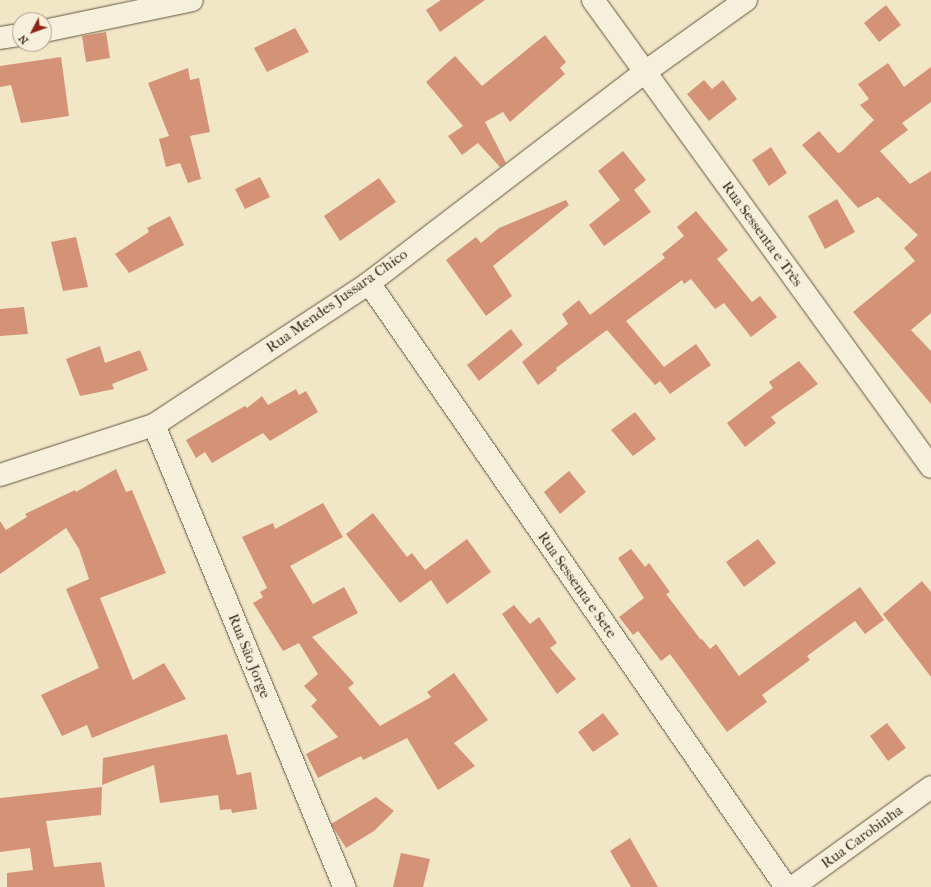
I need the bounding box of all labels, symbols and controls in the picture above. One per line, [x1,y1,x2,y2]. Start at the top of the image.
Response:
north arrow [12,12,52,52]
text: N [16,32,31,47]
street label: Rua Sessenta e Três [718,178,806,290]
street label: Rua Mendes Jussara Chico [263,245,411,357]
street label: Rua Sessenta e Sete [534,528,620,642]
street label: Rua São Jorge [224,611,274,701]
street label: Rua Carobinha [818,801,906,873]

